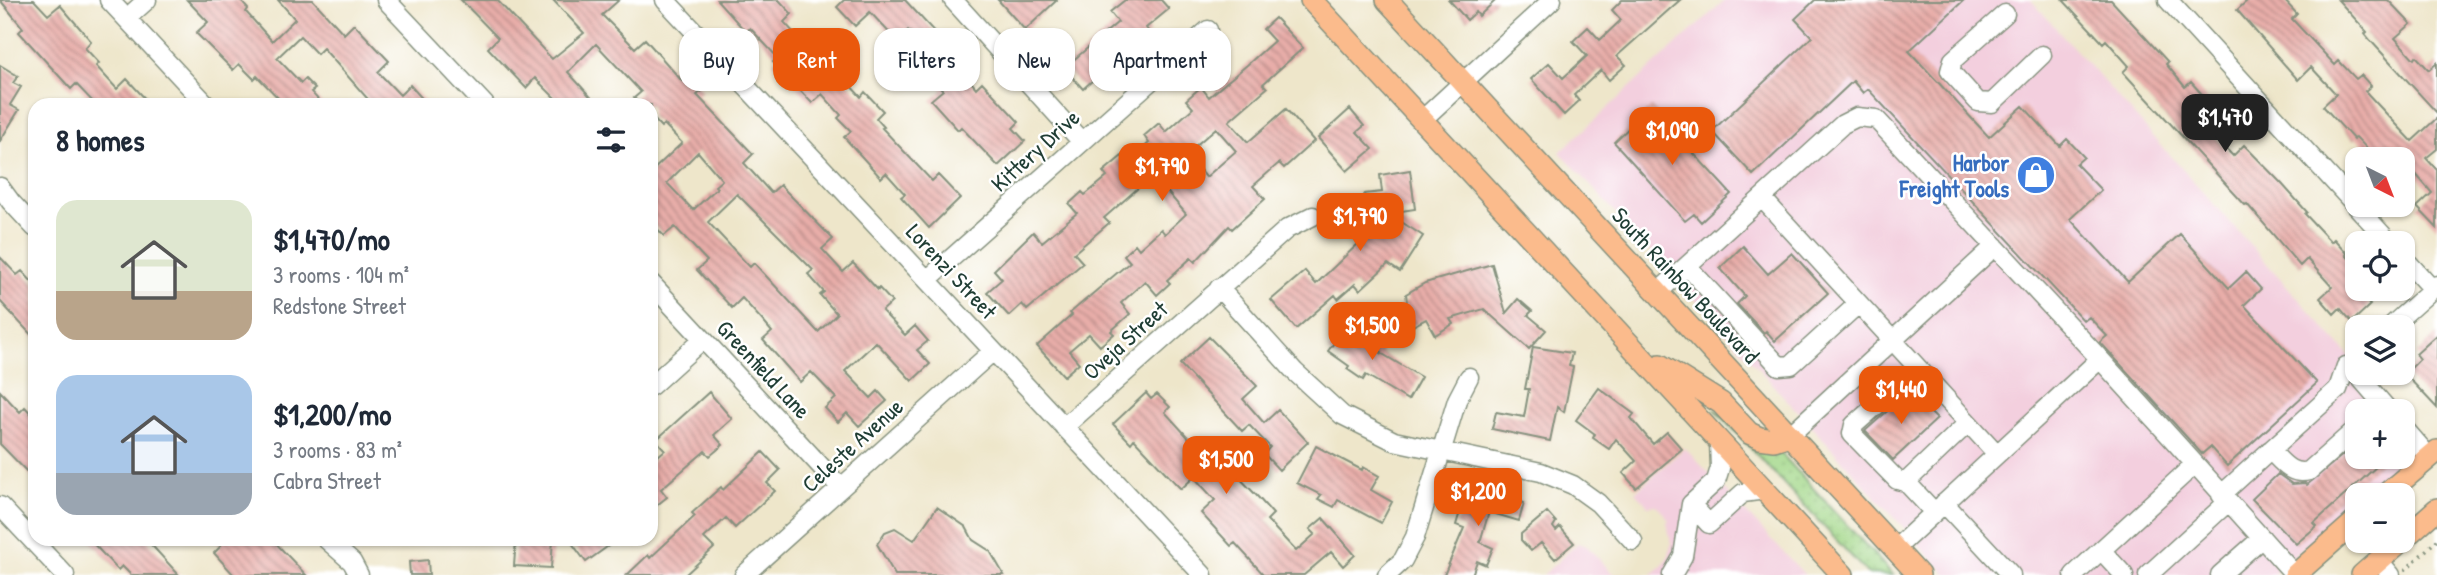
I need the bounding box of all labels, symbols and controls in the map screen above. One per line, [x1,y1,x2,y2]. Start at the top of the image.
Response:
chip: Buy [679,28,759,91]
chip: Rent [773,28,860,91]
chip: Filters [874,28,980,91]
chip: New [994,28,1075,91]
chip: Apartment [1089,28,1231,91]
pin: $1,470 [2168,94,2282,154]
text: $1,470 [2198,101,2252,132]
street label: Kittery Drive [984,102,1086,198]
pin: $1,090 [1615,108,1729,167]
text: $1,090 [1645,114,1699,145]
text: 8 homes [56,120,144,160]
icon: filters [592,121,630,159]
pin: $1,790 [1105,144,1219,203]
place label: Harbor Freight Tools [1899,147,2009,205]
north arrow [2345,147,2415,217]
map controls [2345,147,2415,553]
text: $1,790 [1135,150,1189,181]
shop icon: Harbor Freight Tools [2015,154,2057,196]
pin: $1,790 [1303,194,1417,253]
text: $1,790 [1333,200,1387,231]
street label: South Rainbow Boulevard [1605,200,1767,370]
street label: Lorenzi Street [900,217,1005,326]
text: $1,470/mo [273,219,390,259]
icon: home [112,228,196,312]
button: locate [2345,231,2415,301]
text: 3 rooms · 104 m² [273,259,409,290]
text: Redstone Street [273,290,406,321]
street label: Oveja Street [1076,293,1175,386]
pin: $1,500 [1315,302,1429,362]
text: $1,500 [1345,309,1400,340]
street label: Greenfield Lane [710,313,818,425]
button: layers [2345,315,2415,385]
pin: $1,440 [1844,366,1958,426]
text: $1,440 [1875,373,1927,404]
street label: Celeste Avenue [795,391,909,499]
text: $1,200/mo [273,394,391,434]
button: + [2345,399,2415,469]
icon: home [112,403,196,487]
text: 3 rooms · 83 m² [273,434,402,465]
pin: $1,500 [1169,436,1283,496]
text: $1,500 [1199,443,1254,474]
text: Cabra Street [273,465,381,496]
pin: $1,200 [1421,468,1535,528]
text: $1,200 [1450,475,1506,506]
button: − [2345,483,2415,553]

